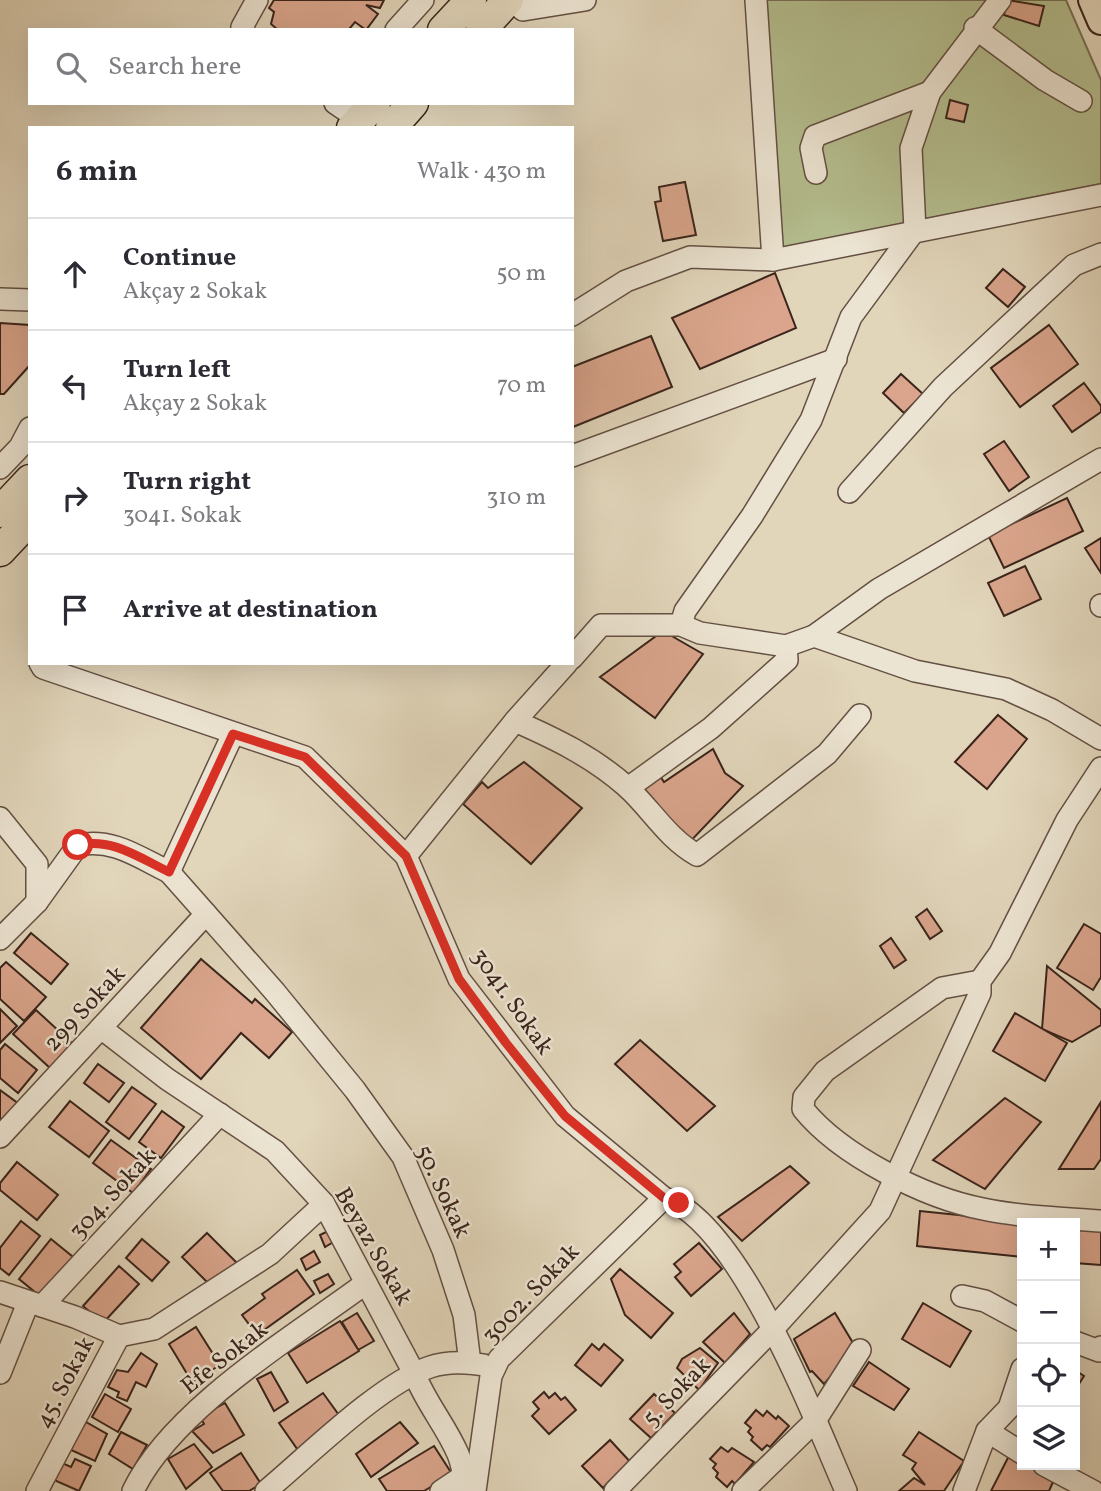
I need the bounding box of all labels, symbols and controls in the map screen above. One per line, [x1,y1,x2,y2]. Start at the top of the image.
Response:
search box [28,28,574,105]
icon: search [52,48,90,86]
text: Search here [108,49,241,85]
text: 6 min [56,151,138,193]
text: Walk · 430 m [417,156,546,188]
text: Continue [123,240,236,276]
icon: ahead [56,255,94,293]
text: 50 m [497,258,546,290]
text: Akçay 2 Sokak [123,276,267,308]
text: Turn left [123,352,231,388]
icon: left [56,367,94,405]
text: 70 m [497,370,546,402]
text: Akçay 2 Sokak [123,388,267,420]
text: Turn right [123,464,251,500]
icon: right [56,479,94,517]
text: 310 m [486,482,546,514]
text: 3041. Sokak [123,500,242,532]
icon: arrive [56,591,94,629]
text: Arrive at destination [123,592,378,628]
route start [62,829,93,860]
street label: 3041. Sokak [462,942,561,1063]
street label: 299 Sokak [37,959,134,1060]
street label: 50. Sokak [406,1139,479,1244]
street label: 304. Sokak [62,1141,165,1248]
street label: Beyaz Sokak [325,1181,420,1313]
route end [663,1187,694,1218]
map controls [1017,1218,1080,1470]
button: + [1017,1218,1080,1281]
street label: 3002. Sokak [475,1236,588,1352]
button: − [1017,1281,1080,1344]
street label: Efe Sokak [174,1314,276,1404]
street label: 45. Sokak [27,1331,104,1435]
button: locate [1017,1344,1080,1407]
street label: 5. Sokak [635,1350,720,1435]
button: layers [1017,1407,1080,1470]

